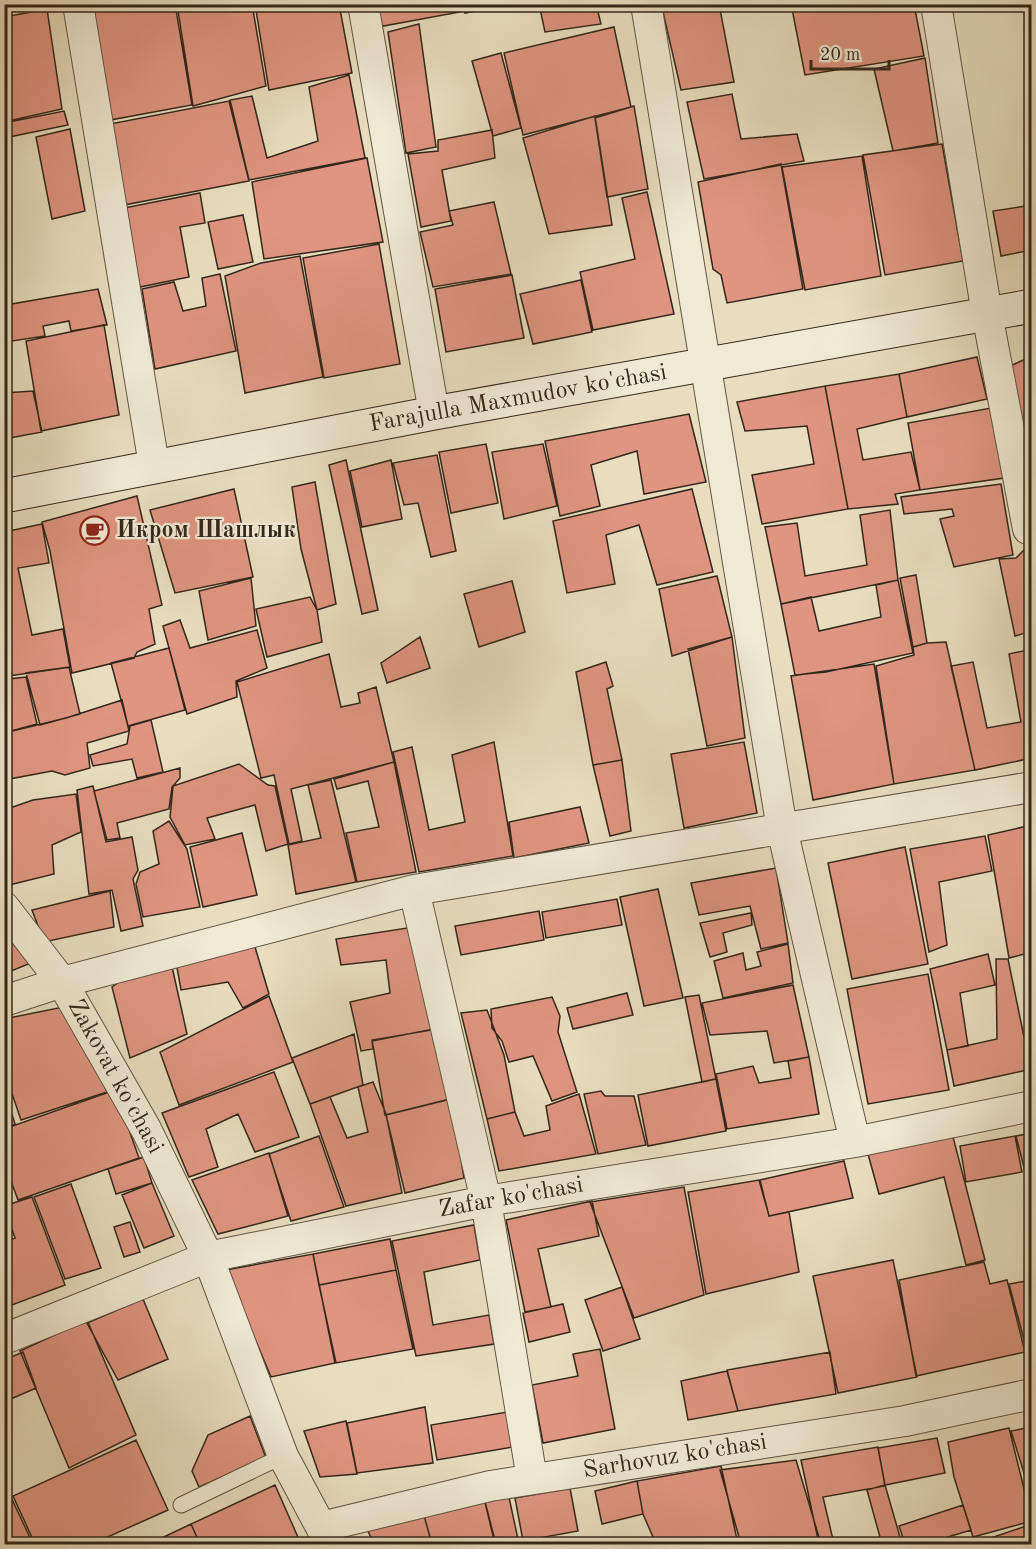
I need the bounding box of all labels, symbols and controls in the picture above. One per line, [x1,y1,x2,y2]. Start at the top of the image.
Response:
scale bar [811,33,889,71]
text: 20 m [820,46,860,64]
street label: Farajulla Maxmudov ko'chasi [367,361,669,437]
cafe icon: Икром Шашлык [79,515,111,547]
place label: Икром Шашлык [116,519,296,543]
street label: Zakovat ko'chasi [63,996,167,1158]
street label: Zafar ko'chasi [437,1173,585,1223]
street label: Sarhovuz ko'chasi [581,1431,769,1483]

